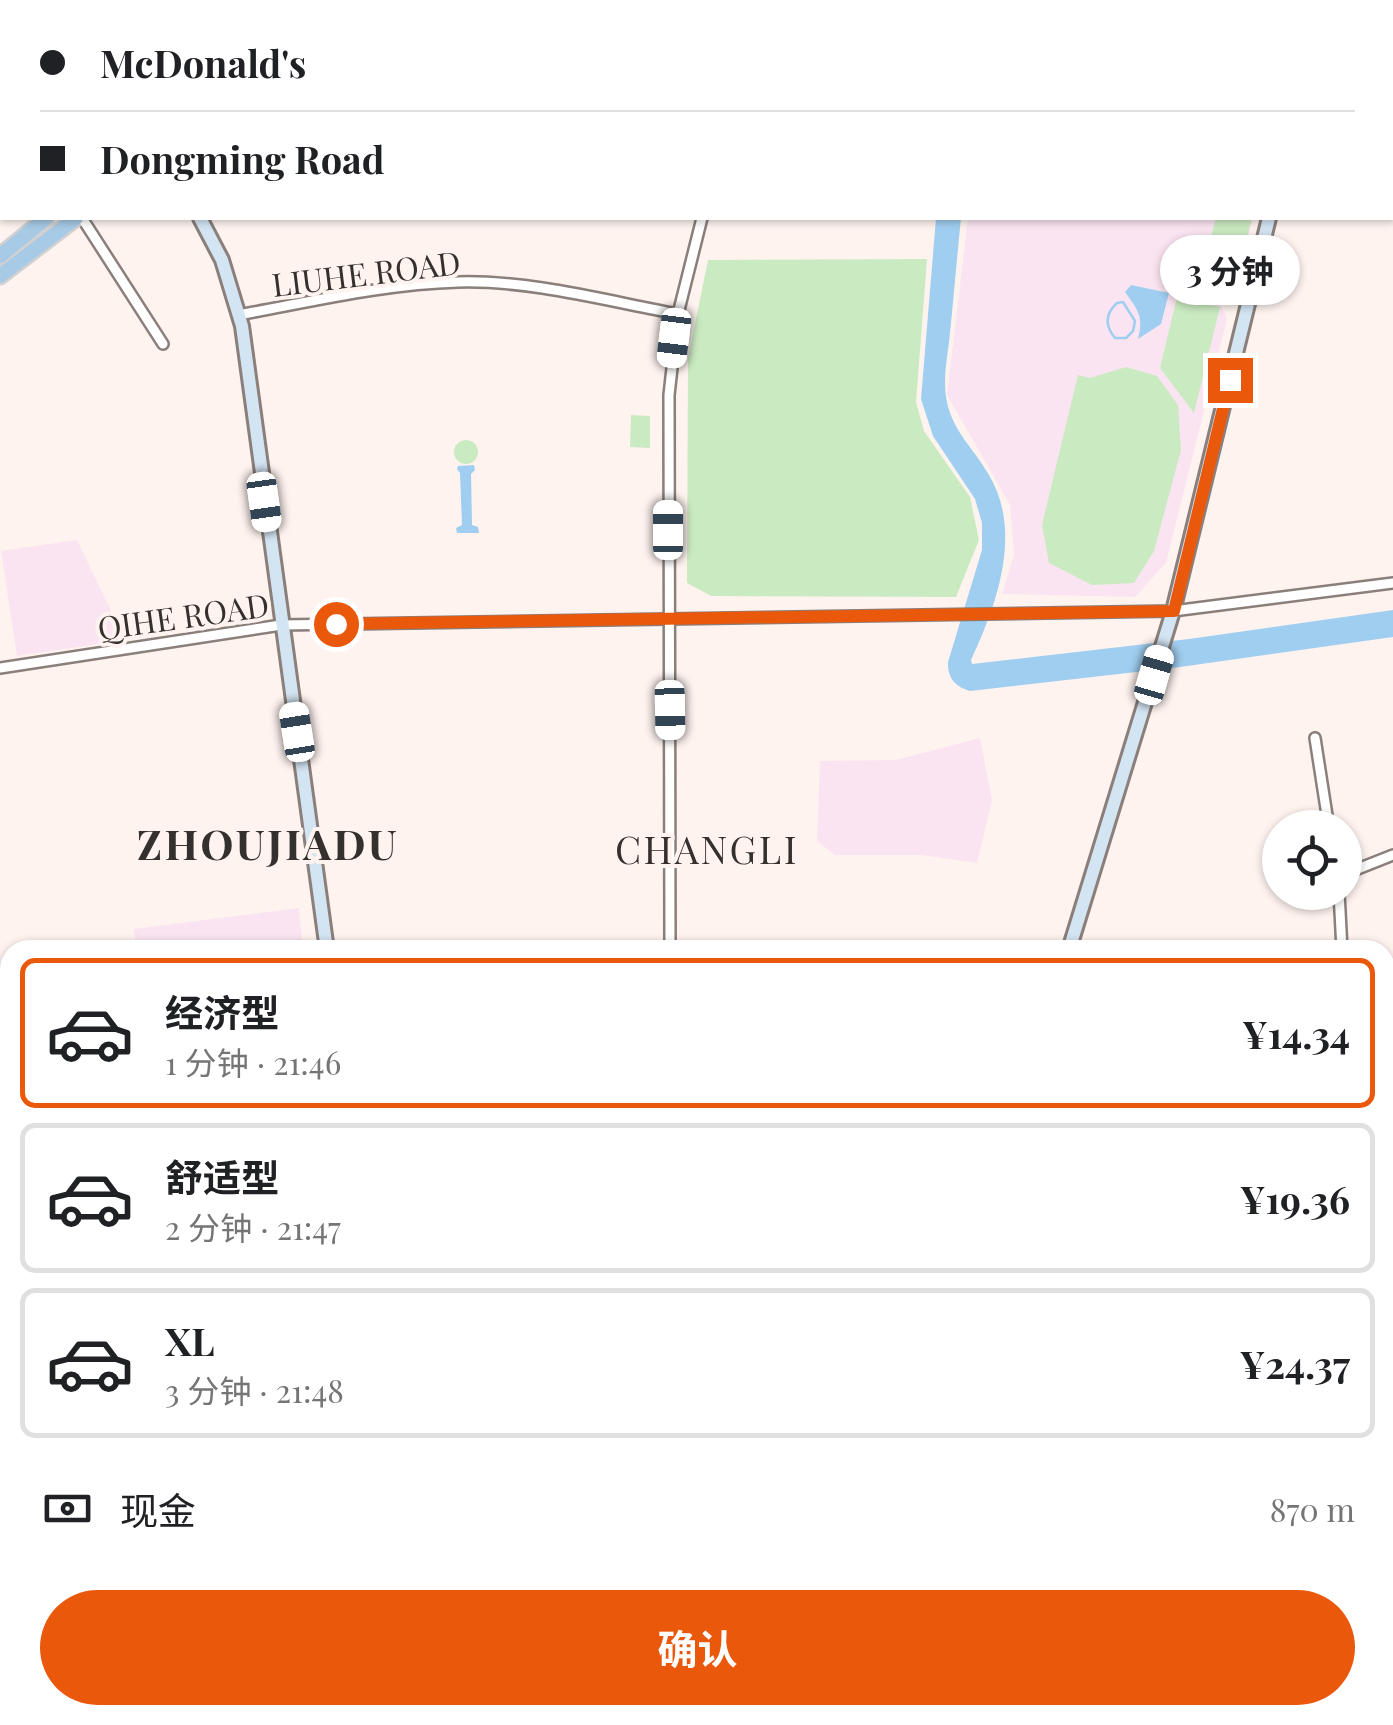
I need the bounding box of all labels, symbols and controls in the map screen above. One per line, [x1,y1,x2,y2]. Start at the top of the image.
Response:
text: McDonald's [100,37,306,88]
text: Dongming Road [100,133,385,184]
callout: 3 分钟 [1160,235,1300,305]
street label: LIUHE ROAD [269,239,463,305]
text: 3 分钟 [1187,248,1273,291]
car [655,306,693,370]
route end [1208,358,1253,403]
car [245,470,283,534]
car [653,500,683,560]
street label: QIHE ROAD [95,582,271,648]
route start [314,602,359,647]
car [1131,642,1177,708]
car [654,680,686,740]
car [277,700,317,764]
map controls [1262,810,1362,910]
button: locate [1262,810,1362,910]
district label: ZHOUJIADU [137,815,399,871]
district label: CHANGLI [615,823,799,874]
text: 经济型 [165,986,279,1037]
icon: car [45,988,135,1078]
text: ¥14.34 [1242,1008,1350,1059]
text: 1 分钟 · 21:46 [165,1040,341,1083]
text: 舒适型 [165,1151,279,1202]
icon: car [45,1153,135,1243]
text: ¥19.36 [1240,1173,1350,1224]
text: 2 分钟 · 21:47 [165,1205,341,1248]
text: XL [165,1315,214,1366]
icon: car [45,1318,135,1408]
text: ¥24.37 [1239,1338,1350,1389]
text: 3 分钟 · 21:48 [165,1368,344,1411]
icon: cash [40,1481,95,1536]
text: 现金 [120,1484,196,1535]
text: 870 m [1270,1487,1355,1530]
button: 确认 [40,1590,1355,1705]

